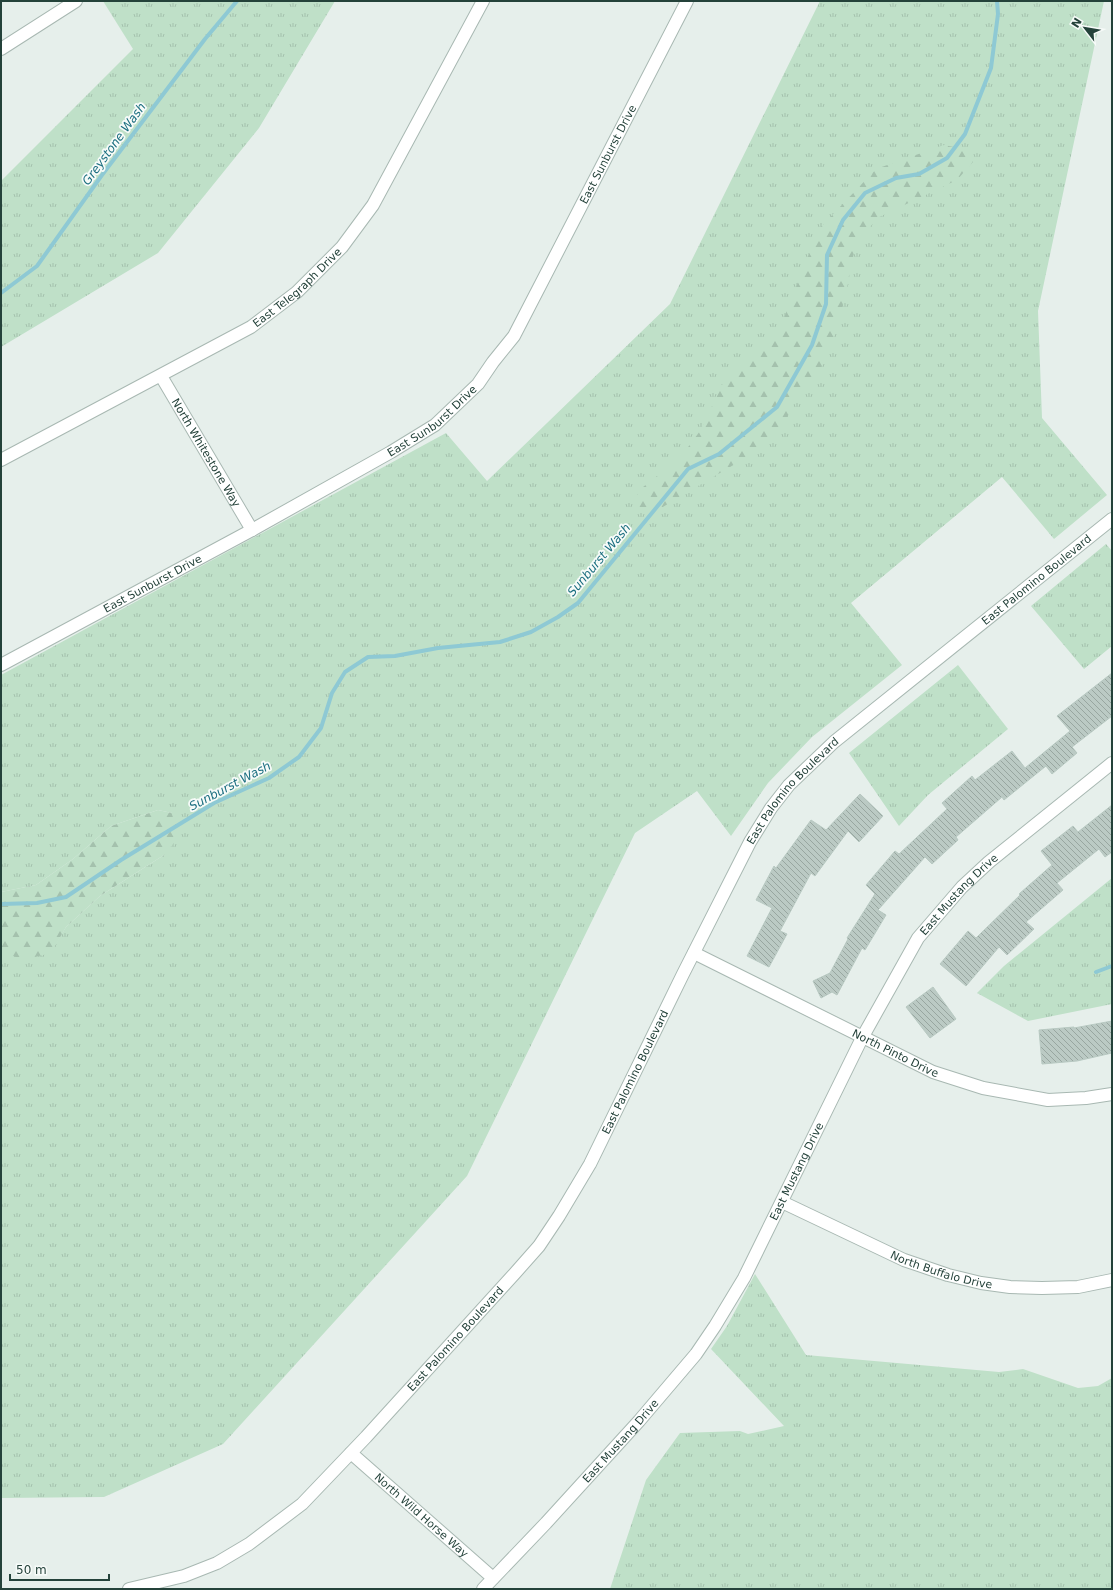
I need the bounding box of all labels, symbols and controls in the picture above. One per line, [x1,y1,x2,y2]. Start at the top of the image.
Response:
north arrow [1065,8,1105,48]
text: N [1069,16,1085,30]
water label: Greystone Wash [79,100,149,188]
street label: East Sunburst Drive [577,103,639,206]
street label: East Telegraph Drive [250,245,344,330]
street label: East Sunburst Drive [385,383,480,460]
street label: North Whitestone Way [169,396,243,510]
water label: Sunburst Wash [565,521,633,599]
street label: East Palomino Boulevard [979,532,1094,628]
street label: East Sunburst Drive [101,552,204,616]
street label: East Palomino Boulevard [744,735,841,847]
water label: Sunburst Wash [187,759,273,813]
street label: East Mustang Drive [917,851,1001,938]
street label: East Palomino Boulevard [600,1008,671,1136]
street label: North Pinto Drive [850,1027,940,1080]
street label: East Mustang Drive [767,1120,827,1223]
street label: North Buffalo Drive [888,1249,993,1292]
street label: East Palomino Boulevard [405,1284,506,1394]
street label: East Mustang Drive [580,1397,662,1486]
street label: North Wild Horse Way [372,1471,471,1561]
scale bar [10,1556,109,1582]
text: 50 m [16,1563,47,1577]

